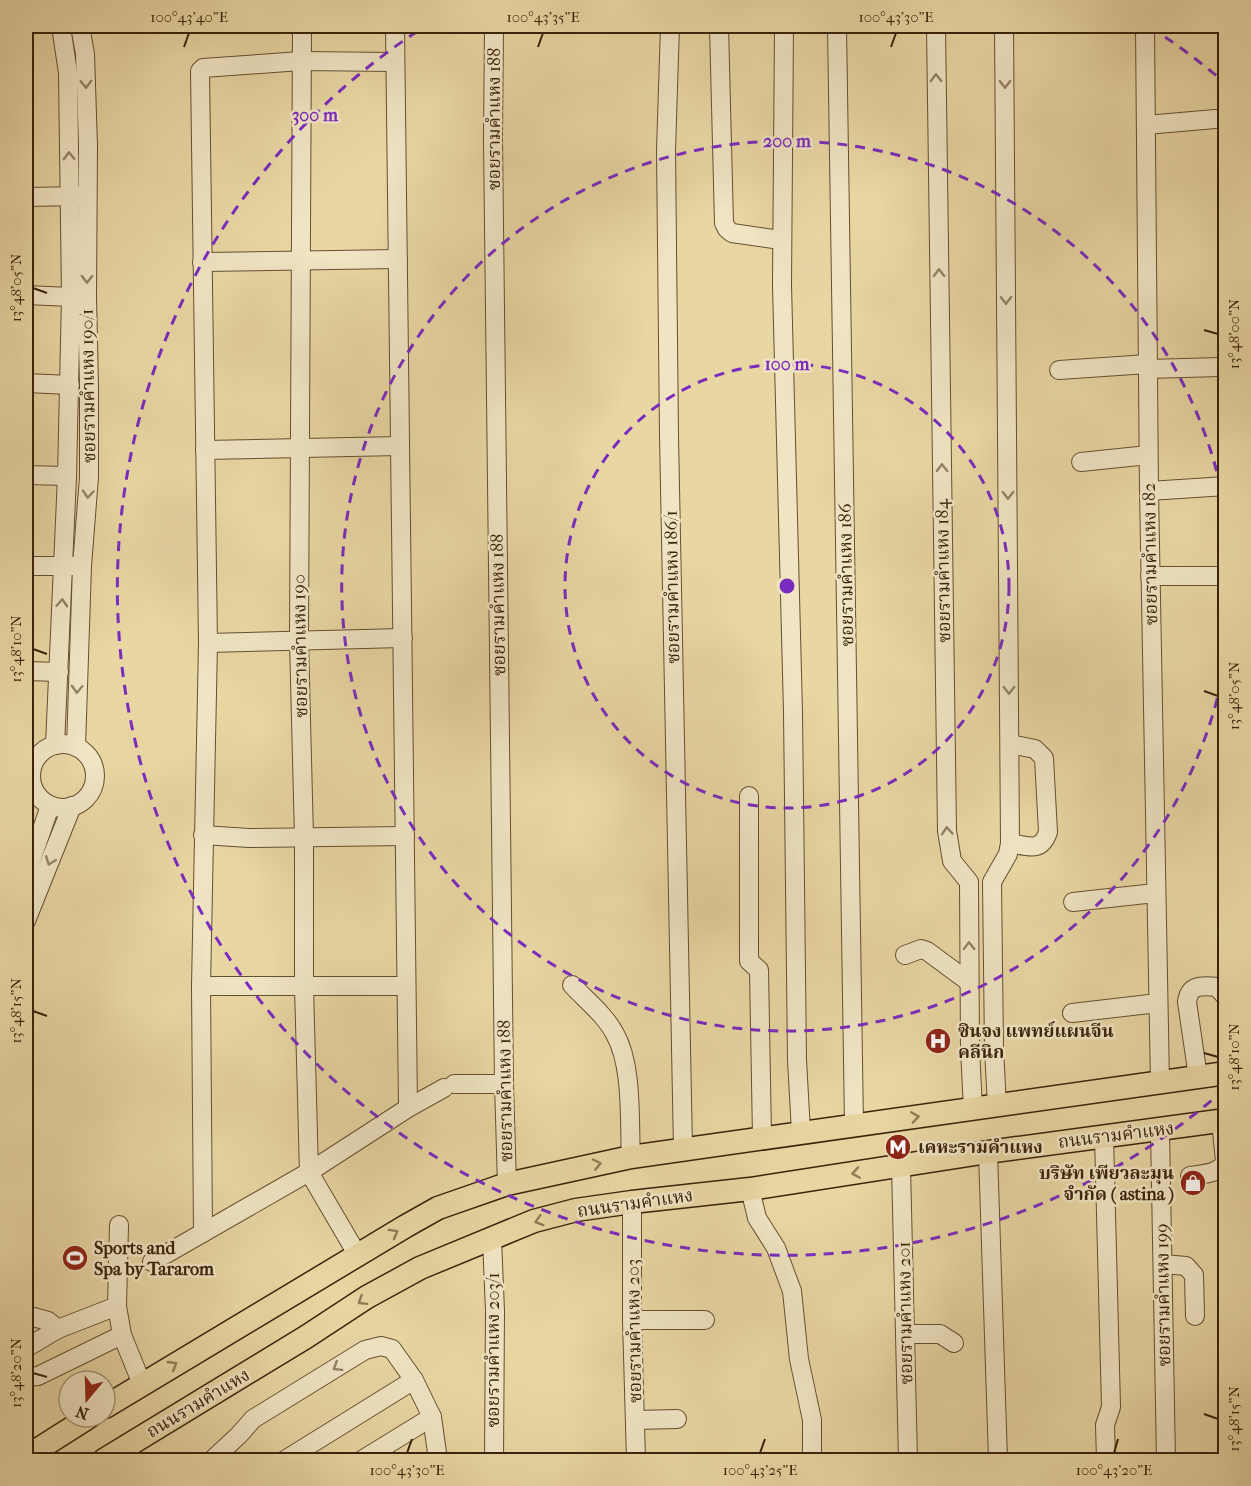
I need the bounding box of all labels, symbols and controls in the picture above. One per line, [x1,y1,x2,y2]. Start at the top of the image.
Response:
text: 100°43'40"E [150,8,228,26]
text: 100°43'35"E [506,8,580,26]
text: 100°43'30"E [859,8,933,26]
street label: ซอยรามคำแหง 188 [484,48,505,190]
one-way arrow [930,73,942,82]
one-way arrow [80,79,93,88]
one-way arrow [999,79,1011,88]
text: 300 m [292,105,339,126]
text: 200 m [763,131,812,152]
one-way arrow [62,152,75,161]
text: 13°48'05"N [7,253,25,322]
one-way arrow [933,268,945,277]
one-way arrow [81,274,93,283]
one-way arrow [1000,295,1012,304]
text: 13°48'00"N [1225,298,1243,369]
street label: ซอยรามคำแหง 190/1 [77,309,100,463]
text: 100 m [764,354,811,375]
one-way arrow [935,463,948,472]
street label: ซอยรามคำแหง 182 [1139,483,1162,625]
one-way arrow [81,490,94,499]
one-way arrow [1002,490,1014,499]
street label: ซอยรามคำแหง 184 [932,499,955,643]
street label: ซอยรามคำแหง 186 [835,503,858,647]
street label: ซอยรามคำแหง 186/1 [661,510,684,664]
street label: ซอยรามคำแหง 188 [487,534,510,676]
street label: ซอยรามคำแหง 190 [289,574,312,718]
centre of rings [777,576,797,596]
one-way arrow [56,598,69,607]
text: 13°48'10"N [7,615,25,683]
text: 13°48'05"N [1225,661,1243,730]
one-way arrow [71,685,84,694]
one-way arrow [1003,685,1015,694]
one-way arrow [941,826,954,835]
one-way arrow [45,855,58,866]
one-way arrow [963,941,975,950]
text: 13°48'15"N [7,978,25,1044]
street label: ซอยรามคำแหง 188 [494,1020,517,1162]
place label: ซินจง แพทย์แผนจีน คลีนิก [958,1021,1114,1063]
text: 13°48'10"N [1225,1023,1243,1091]
hospital icon: ซินจง แพทย์แผนจีน คลีนิก [923,1026,953,1056]
one-way arrow [910,1111,919,1124]
street label: ถนนรามคำแหง [1057,1118,1175,1153]
metro station icon: เคหะรามคำแหง [883,1132,913,1162]
place label: เคหะรามคำแหง [918,1137,1043,1158]
one-way arrow [592,1158,602,1171]
place label: บริษัท เพียวละมุน จำกัด ( astina ) [1039,1163,1174,1205]
one-way arrow [851,1166,860,1178]
shop icon: บริษัท เพียวละมุน จำกัด ( astina ) [1178,1168,1208,1198]
street label: ถนนรามคำแหง [576,1185,694,1222]
one-way arrow [534,1214,545,1226]
street label: ซอยรามคำแหง 199 [1152,1223,1175,1367]
one-way arrow [388,1229,398,1240]
place label: Sports and Spa by Tararom [94,1238,215,1280]
street label: ซอยรามคำแหง 201 [894,1241,917,1385]
sports icon: Sports and Spa by Tararom [60,1243,90,1273]
street label: ซอยรามคำแหง 203 [623,1259,646,1403]
street label: ซอยรามคำแหง 203/1 [483,1272,504,1428]
one-way arrow [358,1294,368,1306]
text: 13°48'20"N [7,1337,25,1408]
one-way arrow [333,1360,343,1372]
one-way arrow [167,1361,177,1373]
street label: ถนนรามคำแหง [143,1364,254,1442]
north arrow [57,1369,117,1429]
text: 13°48'15"N [1225,1386,1243,1452]
text: N [73,1401,91,1424]
text: 100°43'30"E [370,1461,444,1479]
text: 100°43'25"E [723,1461,797,1479]
text: 100°43'20"E [1076,1461,1152,1479]

